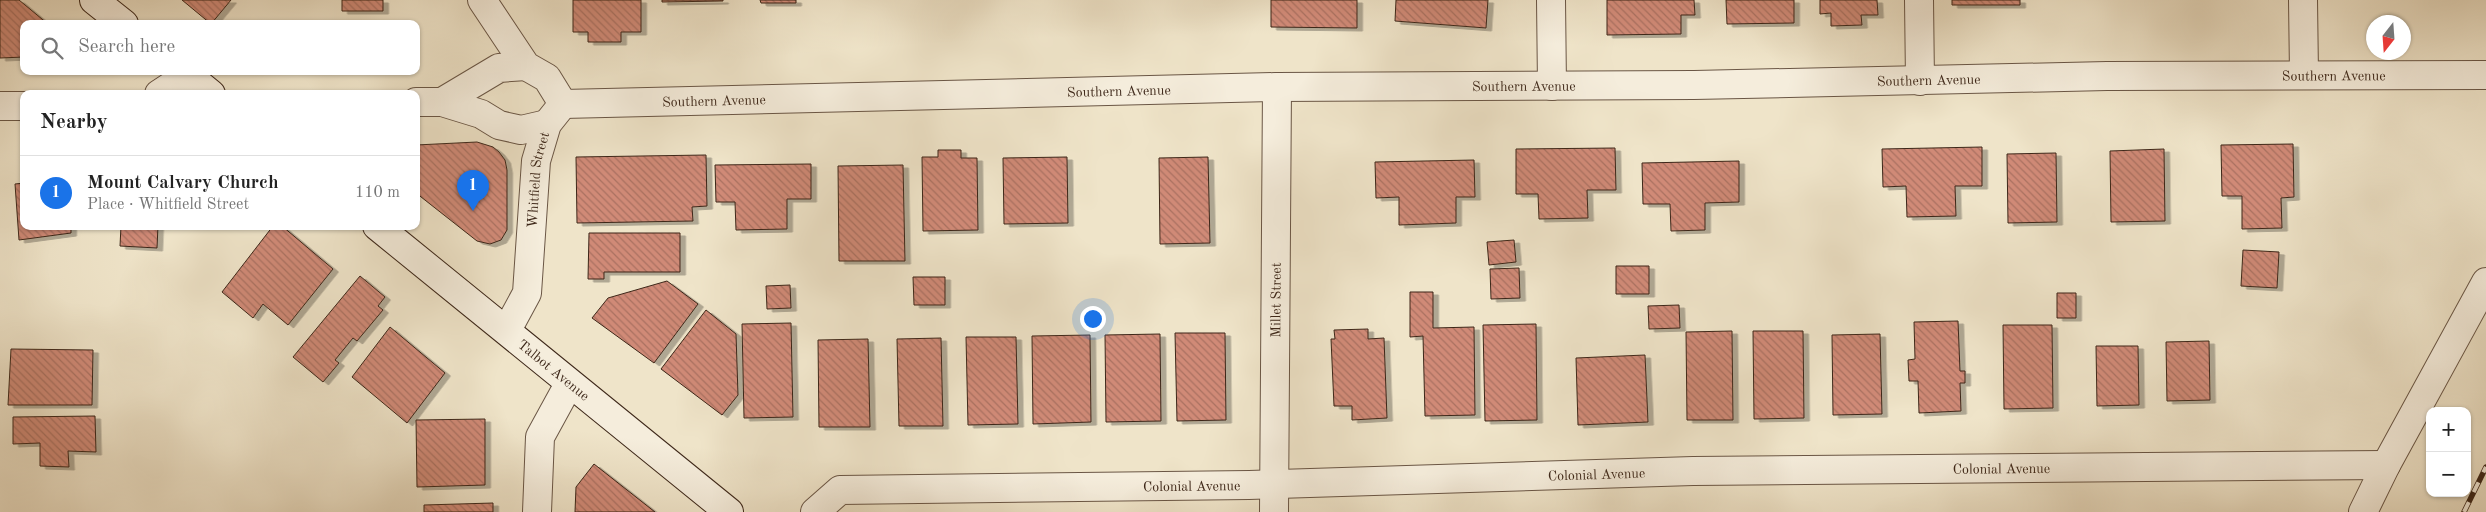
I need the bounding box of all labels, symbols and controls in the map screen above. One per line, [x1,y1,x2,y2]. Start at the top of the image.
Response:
north arrow [2366,15,2411,60]
search box [20,20,420,75]
icon: search [38,34,66,62]
text: Search here [78,38,175,57]
street label: Southern Avenue [2282,69,2386,84]
street label: Southern Avenue [1877,73,1981,89]
street label: Southern Avenue [1472,80,1576,94]
street label: Southern Avenue [1067,84,1171,100]
street label: Southern Avenue [662,93,766,110]
text: Nearby [40,112,108,133]
street label: Whitfield Street [525,130,552,228]
pin: 1 [457,170,489,211]
text: Mount Calvary Church [87,174,279,193]
text: 1 [51,185,61,201]
text: 110 m [355,185,400,201]
text: Place · Whitfield Street [87,197,249,213]
street label: Millet Street [1269,262,1284,338]
your location [1080,306,1106,332]
street label: Talbot Avenue [515,338,592,404]
map controls [2426,407,2471,497]
button: + [2426,407,2471,452]
button: − [2426,452,2471,497]
street label: Colonial Avenue [1953,462,2050,477]
street label: Colonial Avenue [1548,467,1646,484]
street label: Colonial Avenue [1143,479,1241,494]

